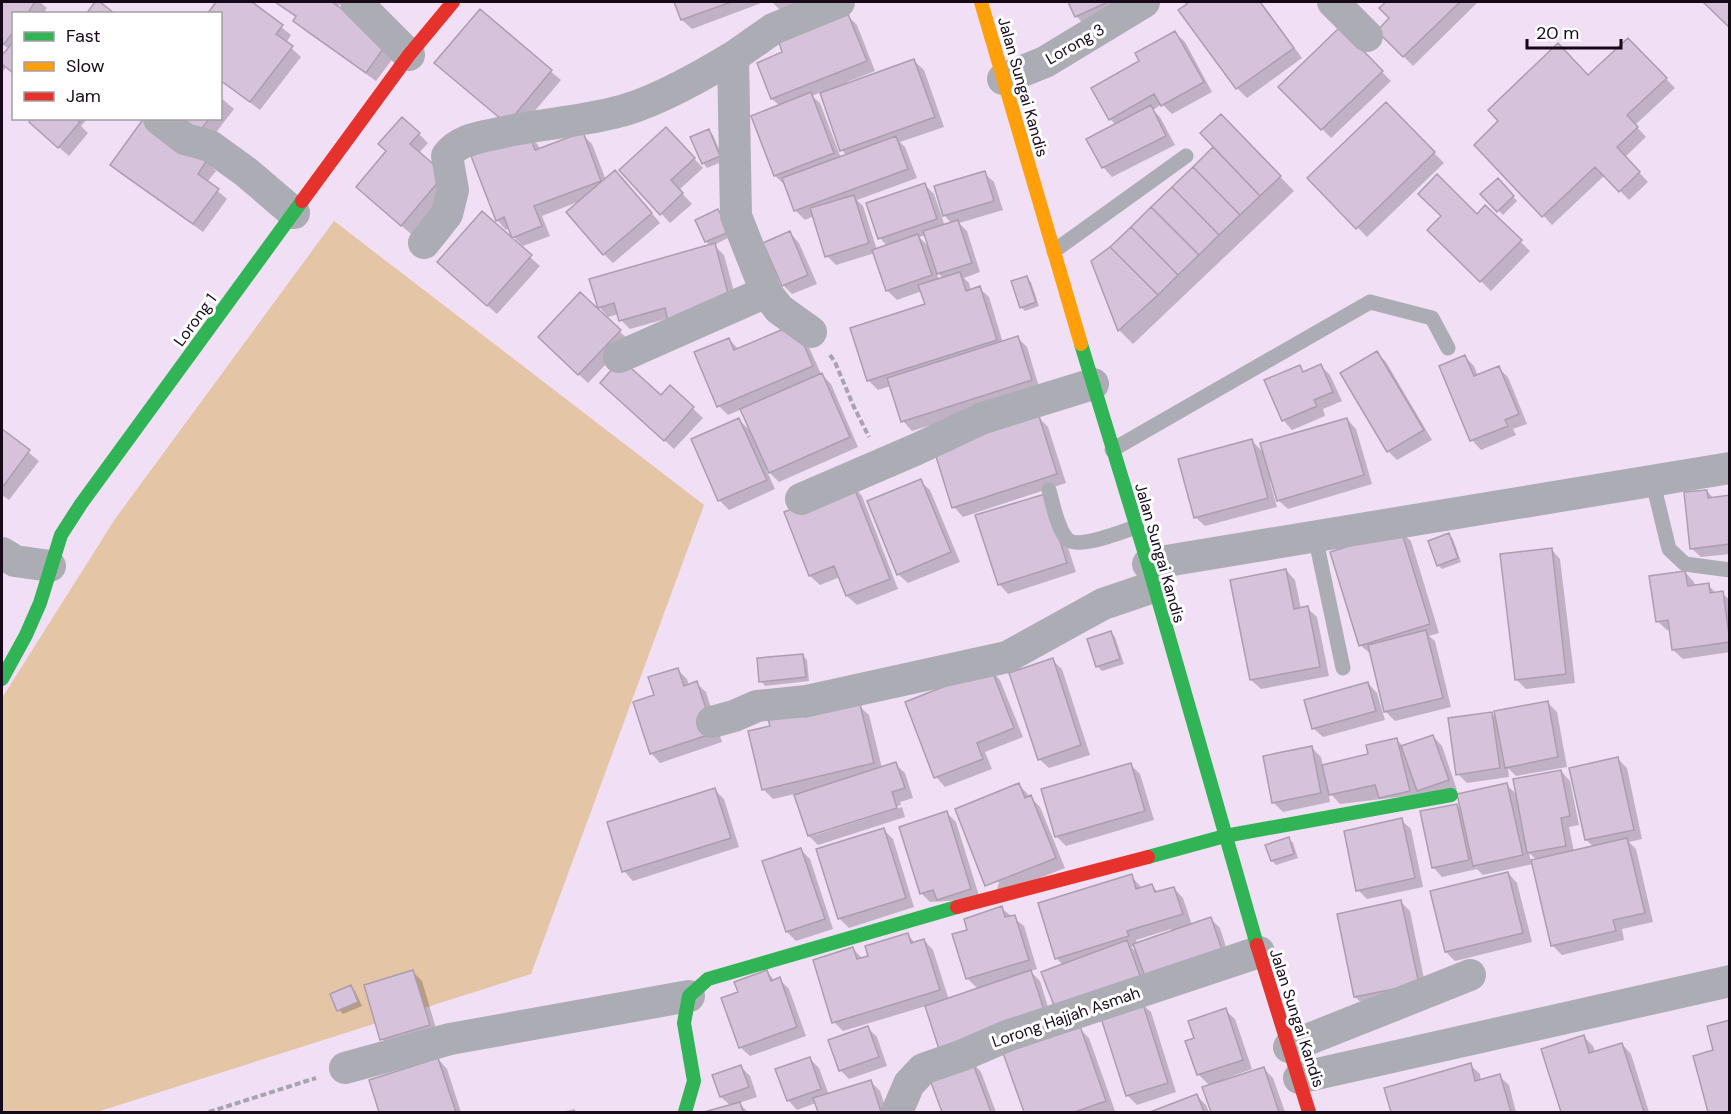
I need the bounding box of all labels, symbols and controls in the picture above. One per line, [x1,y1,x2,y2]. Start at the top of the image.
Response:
legend [12,12,222,120]
scale bar [1527,12,1622,50]
street label: Jalan Sungai Kandis [993,15,1053,159]
street label: Lorong 3 [1042,19,1108,69]
text: 20 m [1536,21,1579,45]
text: Fast [66,24,101,48]
text: Slow [66,54,105,78]
text: Jam [66,84,101,108]
street label: Lorong 1 [169,290,221,350]
street label: Jalan Sungai Kandis [1130,481,1190,625]
street label: Jalan Sungai Kandis [1265,946,1329,1090]
street label: Lorong Hajjah Asmah [989,982,1143,1052]

